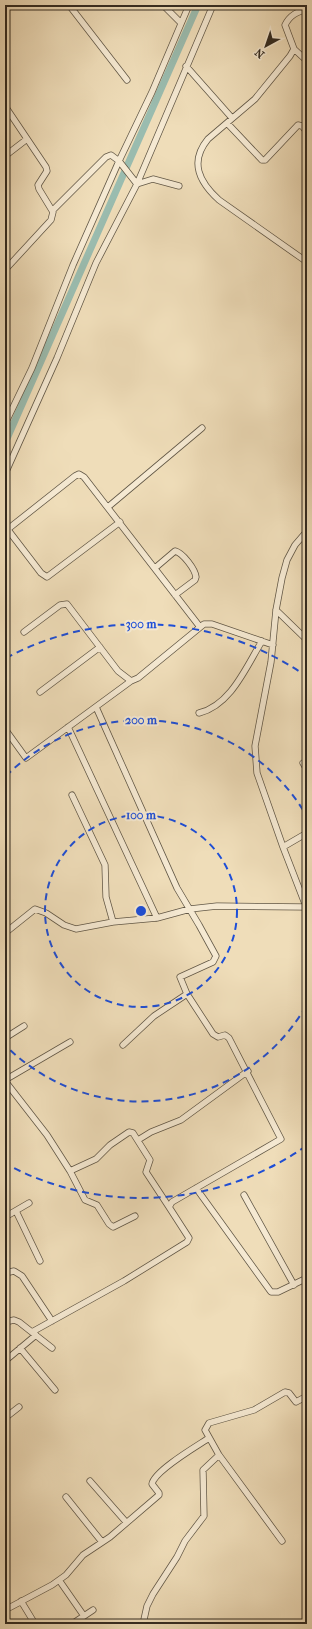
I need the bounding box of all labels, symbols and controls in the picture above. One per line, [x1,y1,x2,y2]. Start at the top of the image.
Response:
north arrow [246,26,286,66]
text: N [252,45,267,61]
text: 300 m [126,617,157,632]
text: 200 m [125,713,158,727]
text: 100 m [126,808,157,822]
centre of rings [134,904,148,918]

